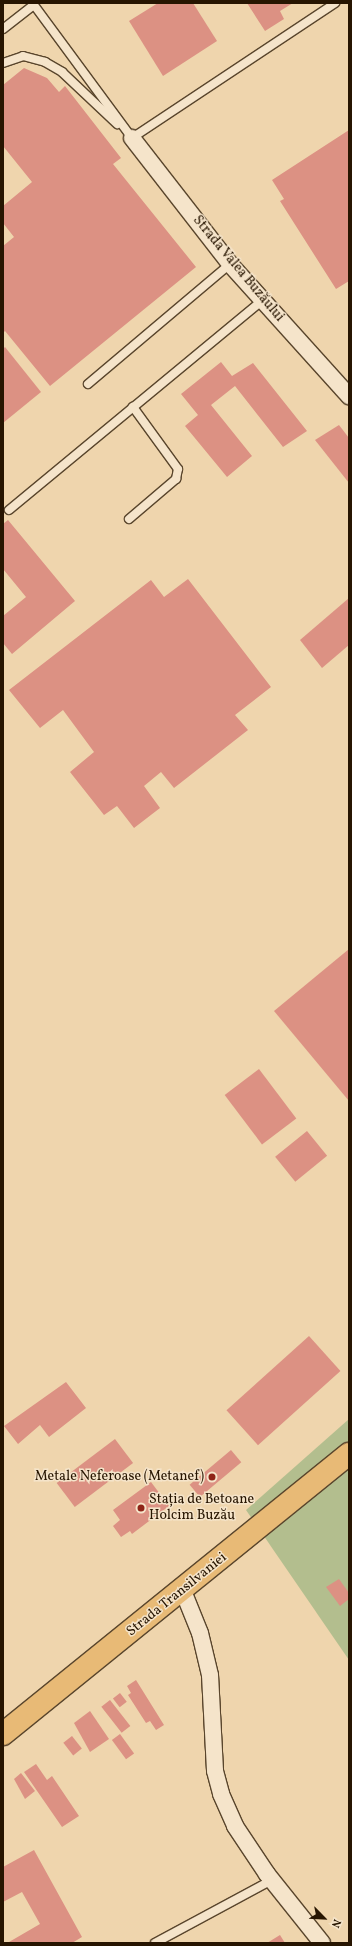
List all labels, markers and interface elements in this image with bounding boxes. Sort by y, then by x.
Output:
street label: Strada Valea Buzăului [189,212,287,326]
place label: Metale Neferoase (Metanef) [35,1469,204,1485]
marker: Metale Neferoase (Metanef) [207,1472,217,1482]
place label: Stația de Betoane Holcim Buzău [149,1492,254,1524]
marker: Stația de Betoane Holcim Buzău [136,1503,146,1513]
street label: Strada Transilvaniei [123,1549,231,1641]
north arrow [304,1898,344,1938]
text: N [327,1916,344,1930]

